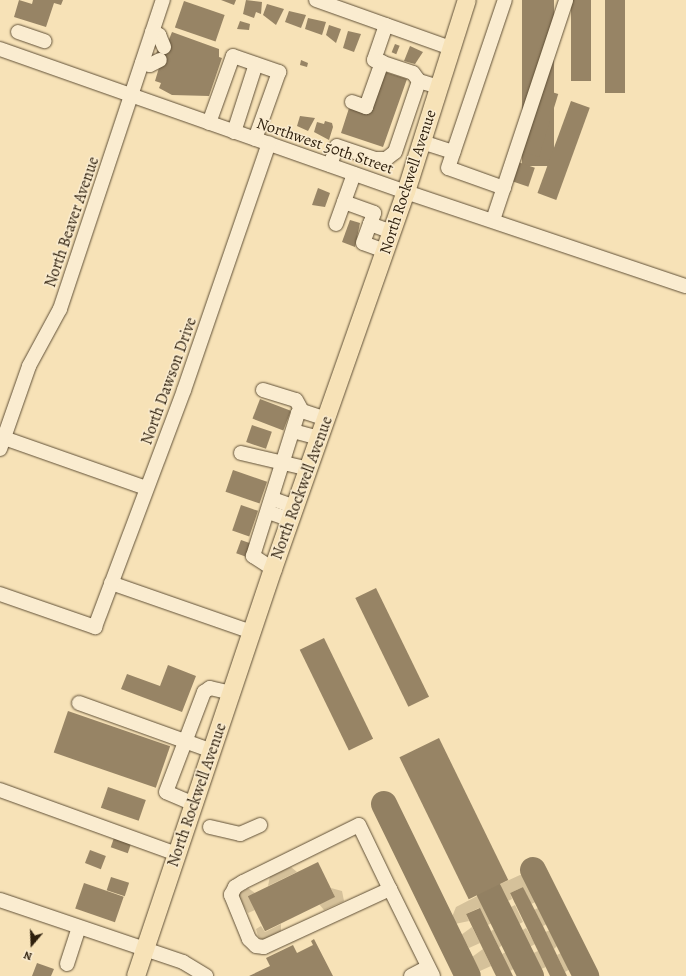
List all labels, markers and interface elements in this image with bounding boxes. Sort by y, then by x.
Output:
street label: North Rockwell Avenue [376,107,440,257]
street label: Northwest 50th Street [254,114,396,178]
street label: North Beaver Avenue [41,154,103,290]
street label: North Dawson Drive [137,315,201,447]
street label: North Rockwell Avenue [267,414,337,562]
street label: North Rockwell Avenue [163,720,231,870]
north arrow [12,924,52,964]
text: N [22,947,34,964]

